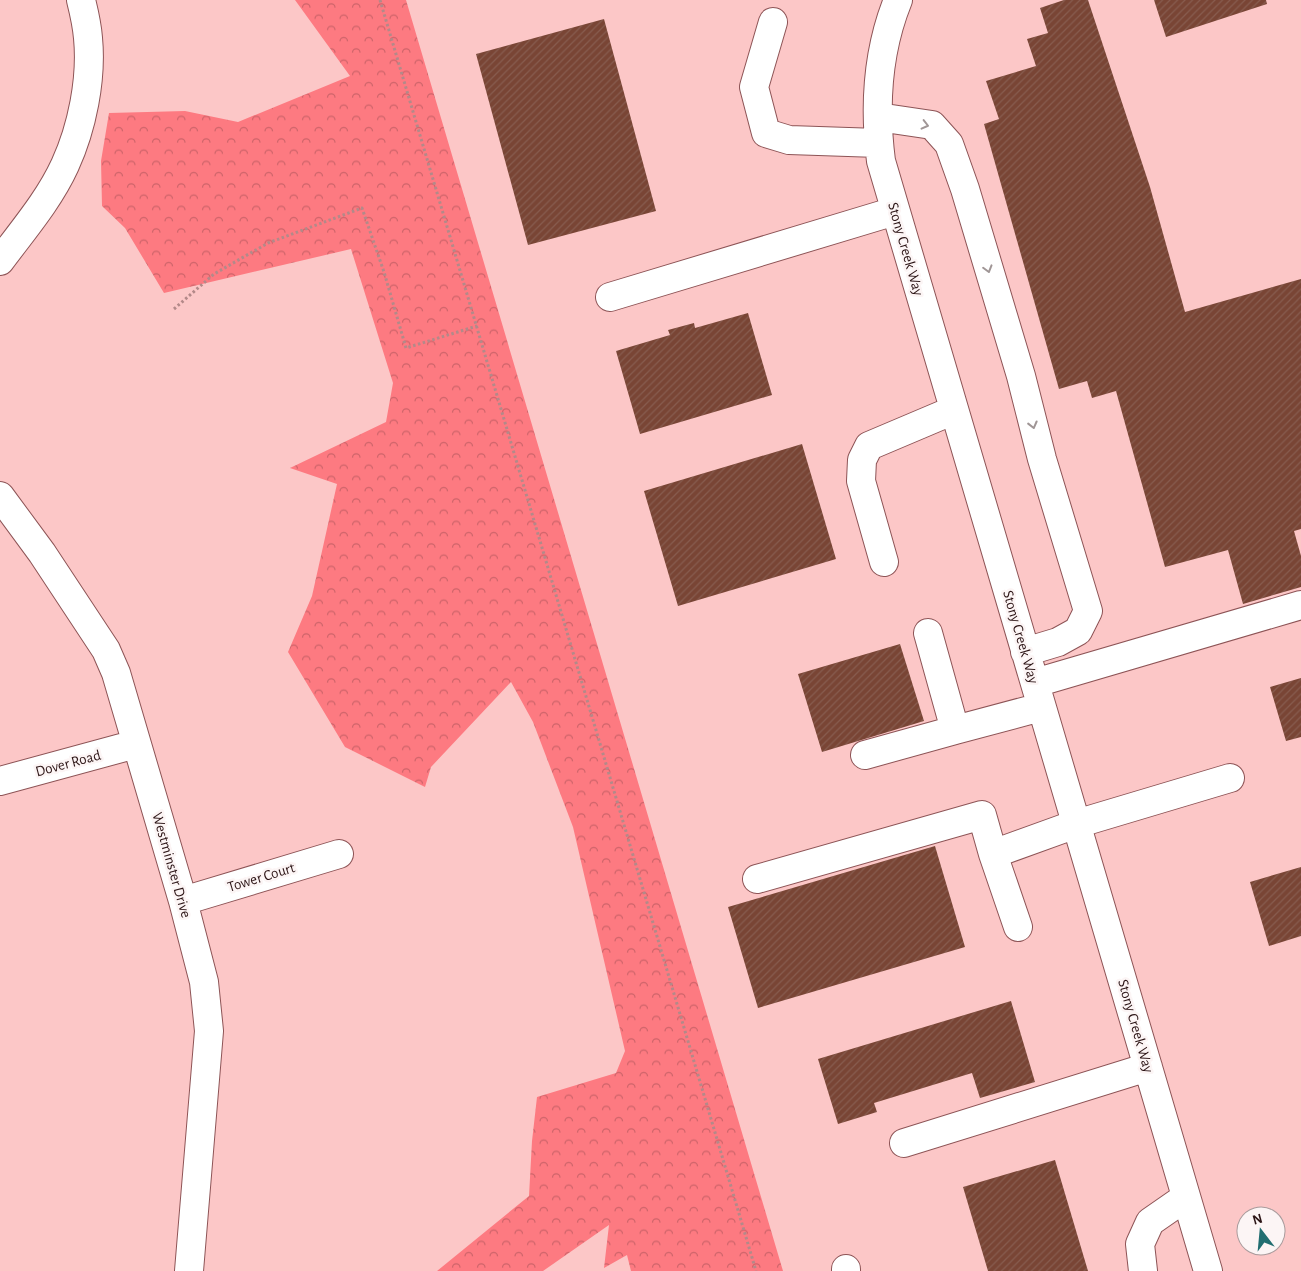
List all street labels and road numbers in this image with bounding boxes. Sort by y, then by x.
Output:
street label: Stony Creek Way [885,201,926,298]
street label: Stony Creek Way [1000,589,1041,686]
street label: Dover Road [34,748,103,779]
street label: Westminster Drive [149,811,194,920]
street label: Tower Court [226,860,297,895]
street label: Stony Creek Way [1115,978,1156,1075]

